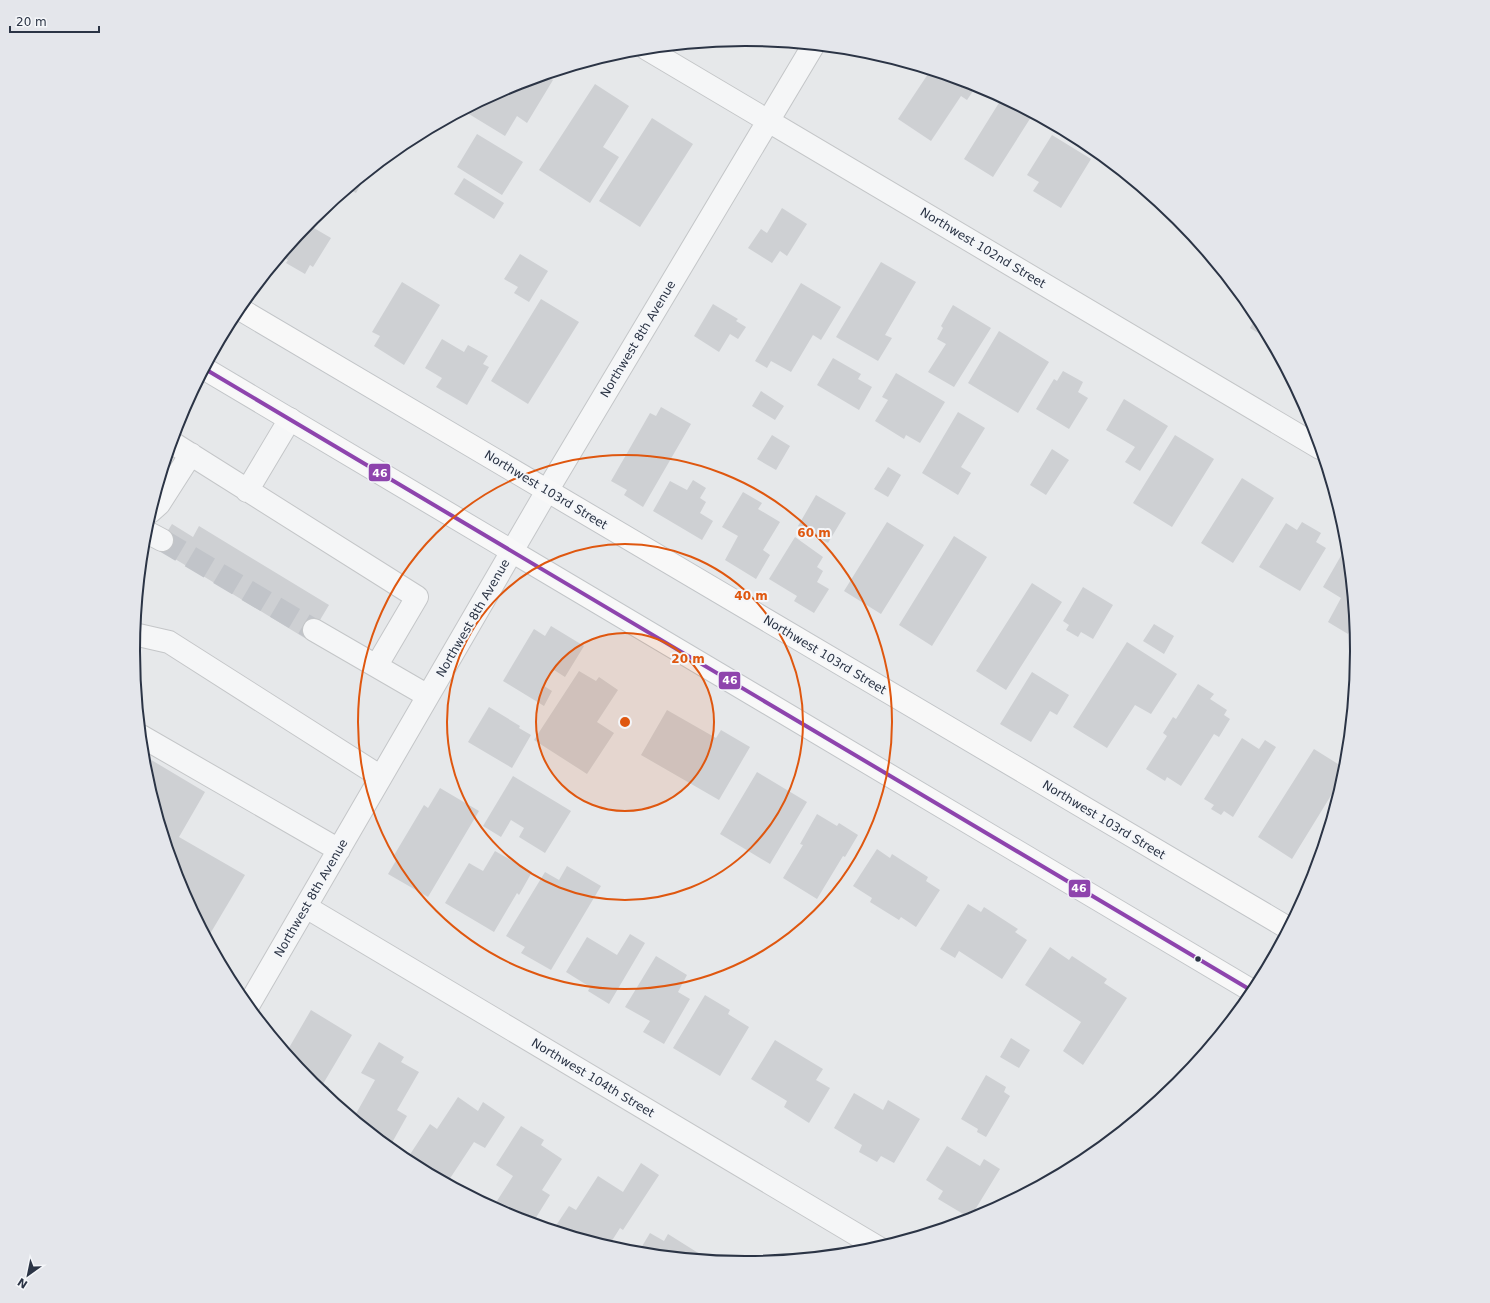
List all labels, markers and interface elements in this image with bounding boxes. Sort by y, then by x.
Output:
scale bar [10,8,99,34]
text: 20 m [16,15,47,29]
street label: Northwest 102nd Street [918,205,1049,291]
street label: Northwest 8th Avenue [598,278,678,400]
street label: Northwest 103rd Street [482,448,610,532]
line badge: 46 [368,463,391,482]
text: 46 [372,467,388,480]
text: 60 m [797,526,831,540]
street label: Northwest 8th Avenue [433,557,513,679]
text: 40 m [734,589,768,603]
street label: Northwest 103rd Street [761,613,889,697]
text: 20 m [671,652,705,666]
line badge: 46 [718,671,741,690]
text: 46 [722,674,738,687]
centre of rings [618,715,632,729]
street label: Northwest 103rd Street [1040,778,1168,862]
street label: Northwest 8th Avenue [271,837,351,959]
line badge: 46 [1068,879,1091,898]
text: 46 [1071,882,1087,895]
unlabelled marker [1193,954,1203,964]
street label: Northwest 104th Street [529,1036,657,1120]
north arrow [8,1255,48,1295]
text: N [15,1275,30,1291]

